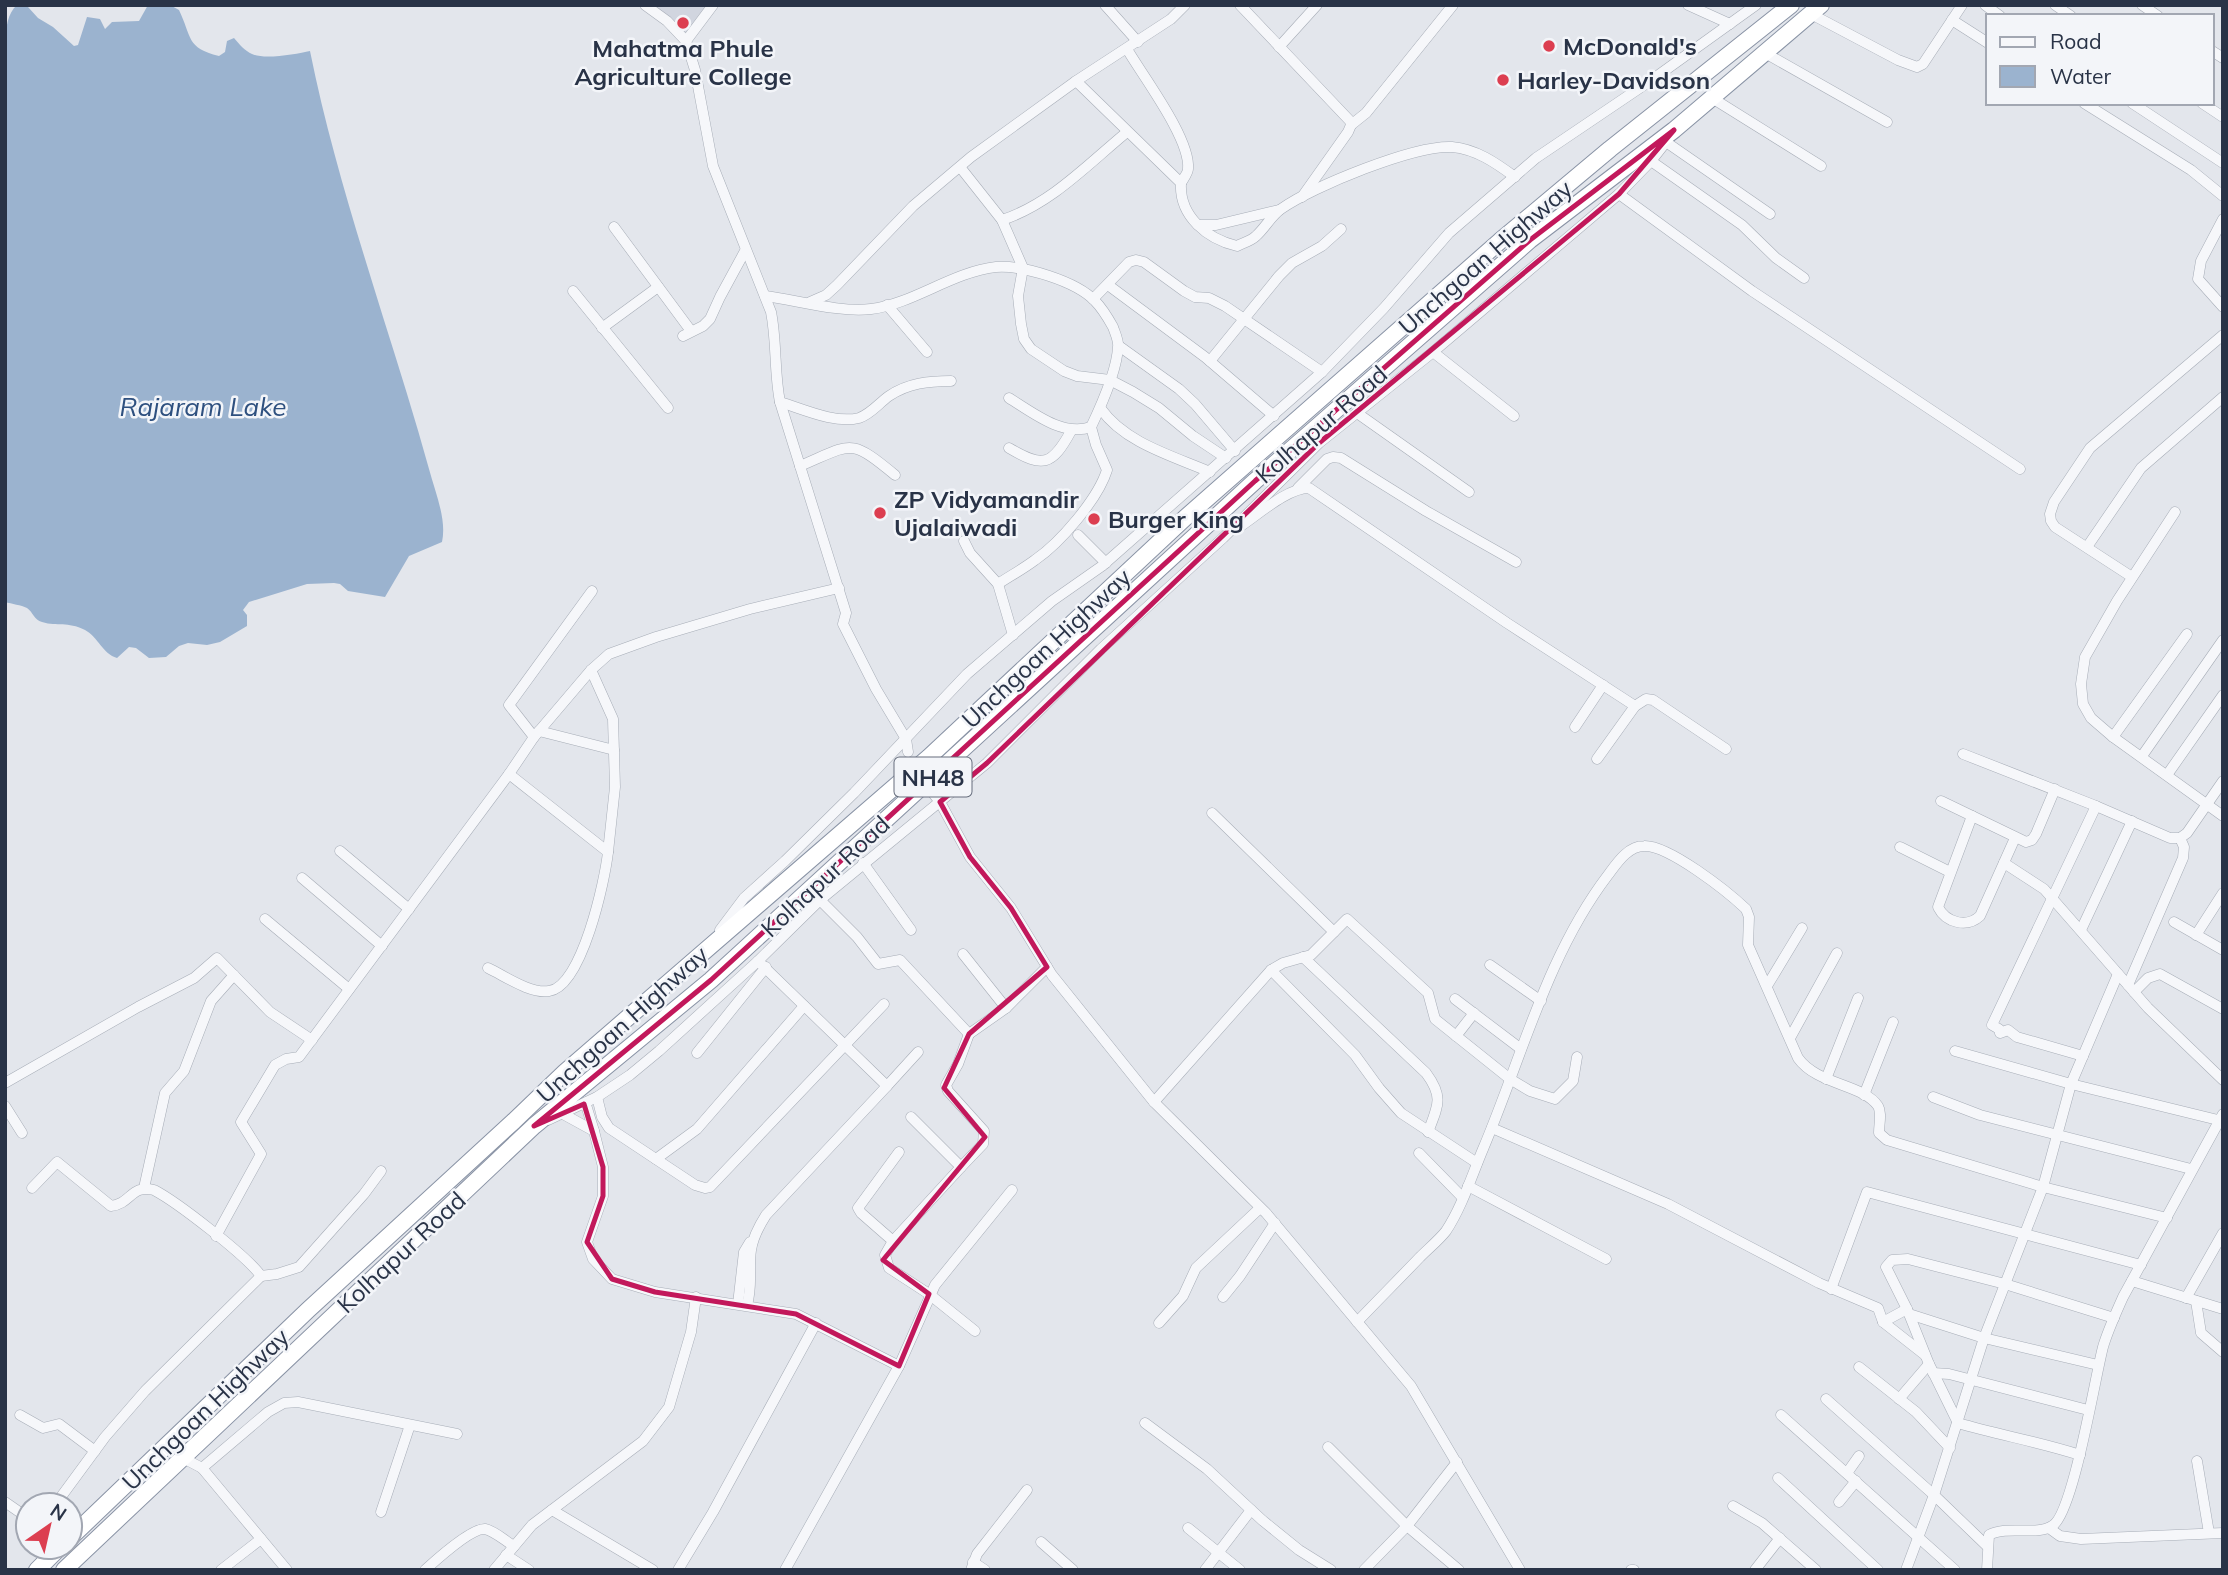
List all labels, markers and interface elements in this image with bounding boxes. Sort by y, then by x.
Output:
legend [1986,14,2214,105]
marker: Mahatma Phule Agriculture College [675,15,691,31]
text: Road [2050,28,2101,54]
place label: McDonald's [1563,31,1697,61]
place label: Mahatma Phule Agriculture College [574,33,792,91]
marker: McDonald's [1541,38,1557,54]
text: Water [2050,63,2111,89]
place label: Harley-Davidson [1517,65,1710,95]
marker: Harley-Davidson [1495,72,1511,88]
street label: Unchgoan Highway [1392,173,1578,341]
street label: Kolhapur Road [1249,359,1393,489]
water label: Rajaram Lake [120,390,286,423]
place label: ZP Vidyamandir Ujalaiwadi [894,484,1079,542]
place label: Burger King [1108,504,1244,534]
marker: ZP Vidyamandir Ujalaiwadi [872,505,888,521]
marker: Burger King [1086,511,1102,527]
street label: Unchgoan Highway [955,562,1137,734]
road number: NH48 [894,758,972,796]
street label: Kolhapur Road [754,809,896,943]
street label: Unchgoan Highway [530,939,714,1109]
street label: Kolhapur Road [330,1185,472,1319]
street label: Unchgoan Highway [115,1321,295,1496]
north arrow [14,1491,84,1561]
text: N [46,1498,71,1526]

